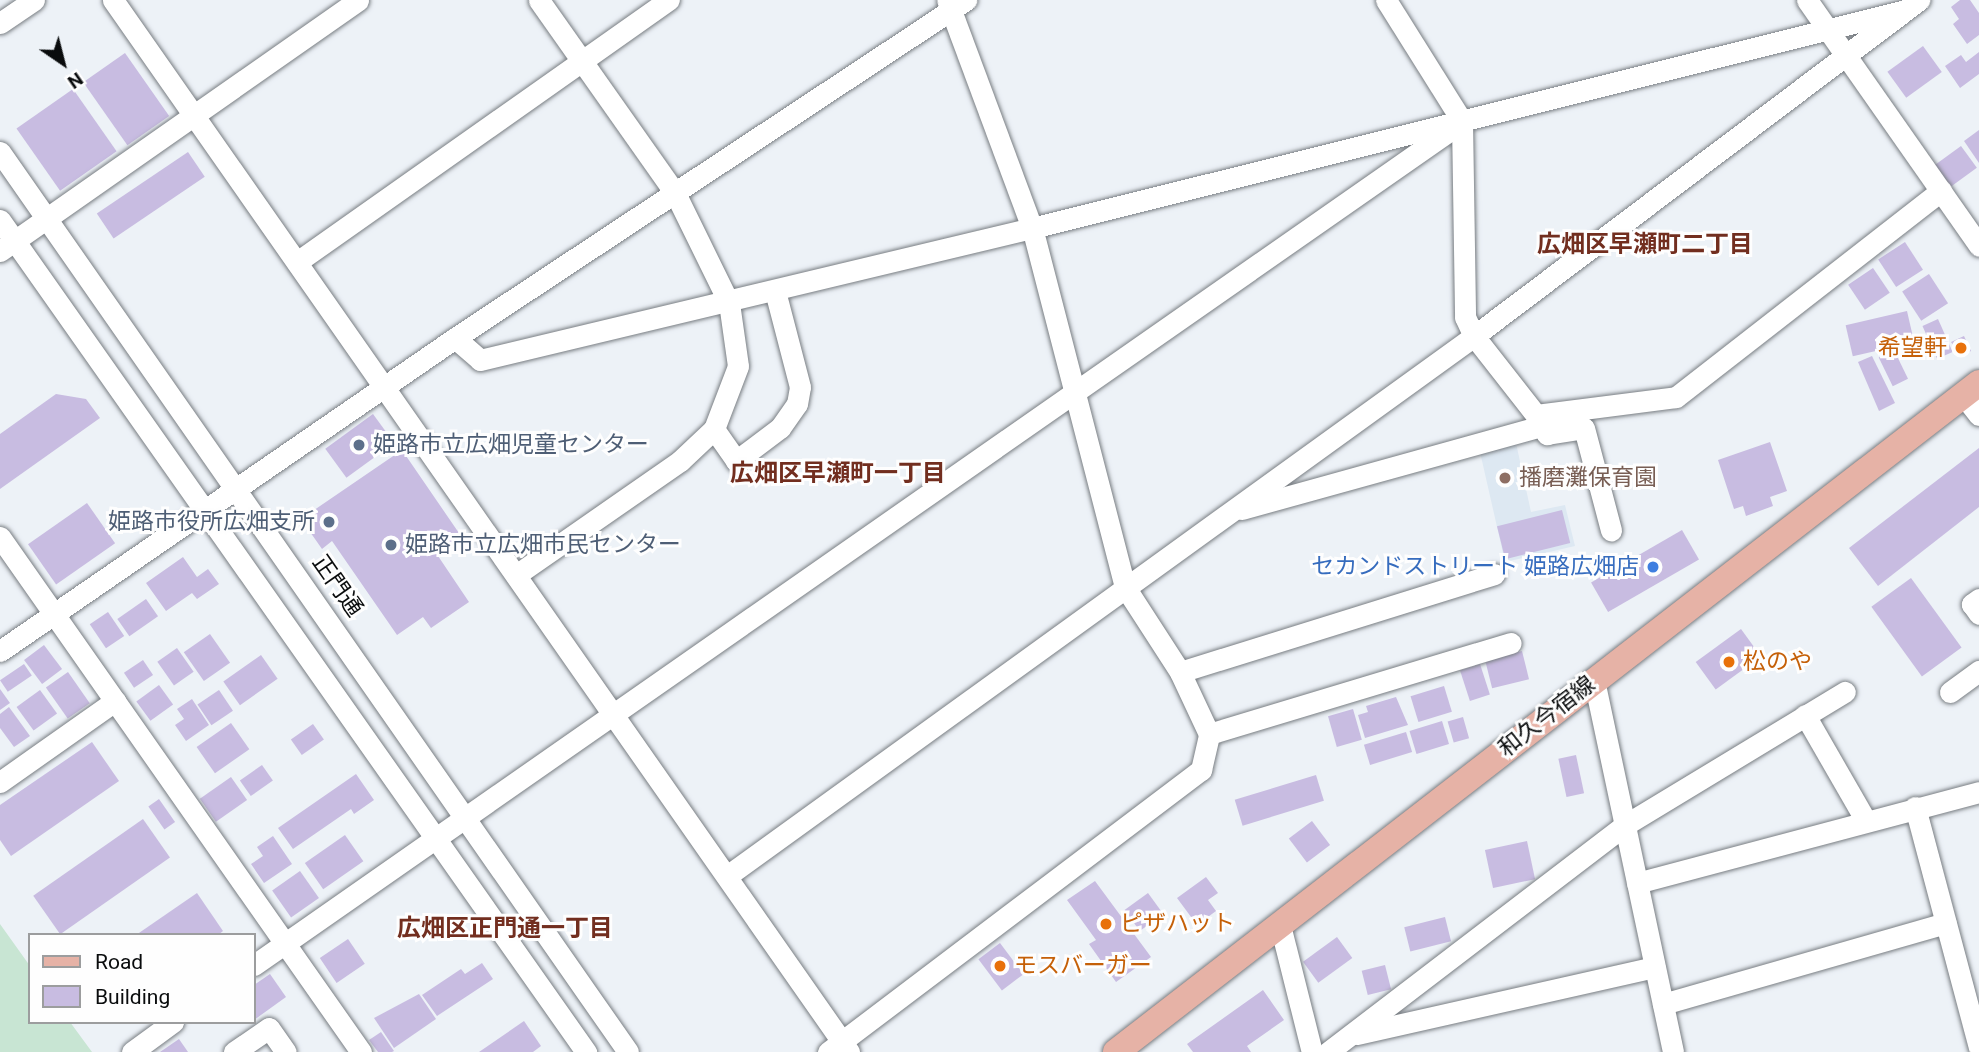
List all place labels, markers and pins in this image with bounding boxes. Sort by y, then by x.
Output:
place label: 希望軒 [1878,334,1947,362]
marker: 希望軒 [1953,340,1969,356]
place label: 姫路市立広畑児童センター [373,431,649,459]
marker: 姫路市立広畑児童センター [351,437,367,453]
place label: 播磨灘保育園 [1519,464,1657,492]
marker: 播磨灘保育園 [1497,470,1513,486]
place label: 姫路市役所広畑支所 [108,508,315,536]
marker: 姫路市役所広畑支所 [321,514,337,530]
place label: 姫路市立広畑市民センター [405,531,681,559]
marker: 姫路市立広畑市民センター [383,537,399,553]
place label: セカンドストリート 姫路広畑店 [1311,553,1639,581]
marker: セカンドストリート 姫路広畑店 [1645,559,1661,575]
place label: 松のや [1743,648,1812,676]
marker: 松のや [1721,654,1737,670]
place label: ピザハット [1120,910,1235,938]
marker: ピザハット [1098,916,1114,932]
place label: モスバーガー [1014,952,1152,980]
marker: モスバーガー [992,958,1008,974]

